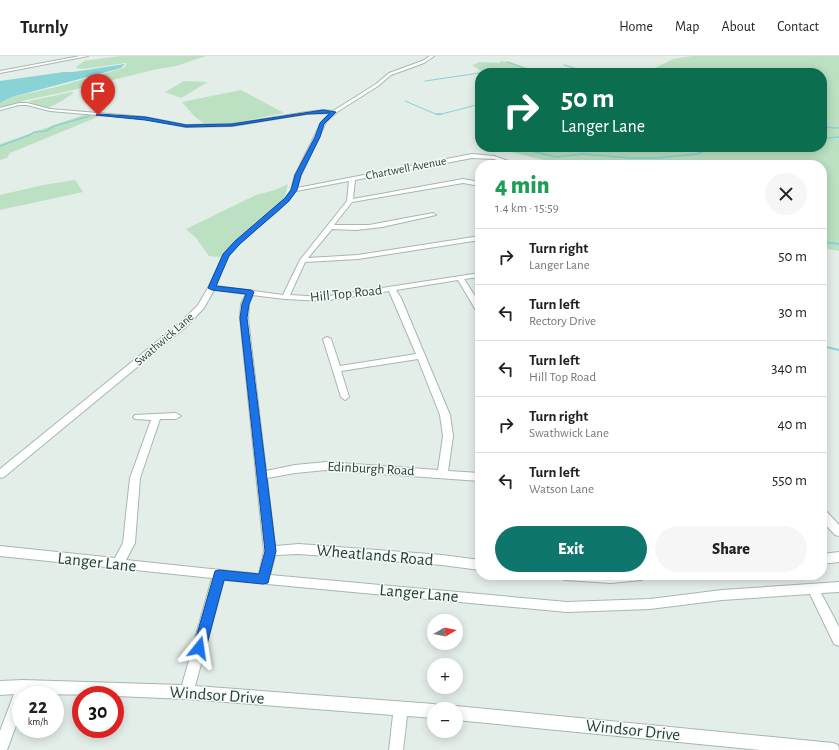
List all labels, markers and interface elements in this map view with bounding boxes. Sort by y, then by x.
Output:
text: Turnly [20,18,68,37]
text: Home [619,20,653,34]
text: Map [675,20,699,34]
text: About [721,20,755,34]
text: Contact [777,20,819,34]
pin [81,74,115,115]
icon: arrive [87,80,109,102]
icon: right [495,84,547,136]
text: 50 m [561,85,615,113]
text: Langer Lane [561,118,645,136]
street label: Chartwell Avenue [365,154,447,182]
button: close [765,173,807,215]
text: 4 min [495,174,550,198]
text: 1.4 km · 15:59 [495,202,559,215]
text: Turn right [529,241,588,256]
icon: right [495,246,517,268]
text: 50 m [778,249,807,264]
text: Langer Lane [529,259,590,272]
street label: Hill Top Road [309,283,383,305]
text: Turn left [529,297,580,312]
icon: left [495,302,517,324]
text: 30 m [778,305,807,320]
street label: Swathwick Lane [132,310,196,368]
text: Rectory Drive [529,315,596,328]
text: Turn left [529,353,580,368]
icon: left [495,358,517,380]
text: 340 m [771,361,807,376]
text: Hill Top Road [529,371,596,384]
text: Turn right [529,409,588,424]
icon: right [495,414,517,436]
text: 40 m [777,417,807,432]
text: Swathwick Lane [529,427,609,440]
street label: Edinburgh Road [327,460,415,478]
text: Turn left [529,465,580,480]
icon: left [495,470,517,492]
text: 550 m [772,473,807,488]
text: Watson Lane [529,483,594,496]
button: Exit [495,526,647,572]
button: Share [655,526,807,572]
street label: Wheatlands Road [316,541,434,569]
street label: Langer Lane [57,549,137,575]
street label: Langer Lane [379,581,459,605]
north arrow [427,614,463,650]
map controls [427,614,463,738]
position arrow [178,627,220,669]
button: + [427,658,463,694]
street label: Windsor Drive [169,683,265,707]
speed limit sign: 30 [72,686,124,738]
text: 22 [29,697,47,717]
button: − [427,702,463,738]
text: km/h [28,717,48,727]
street label: Windsor Drive [585,717,681,743]

